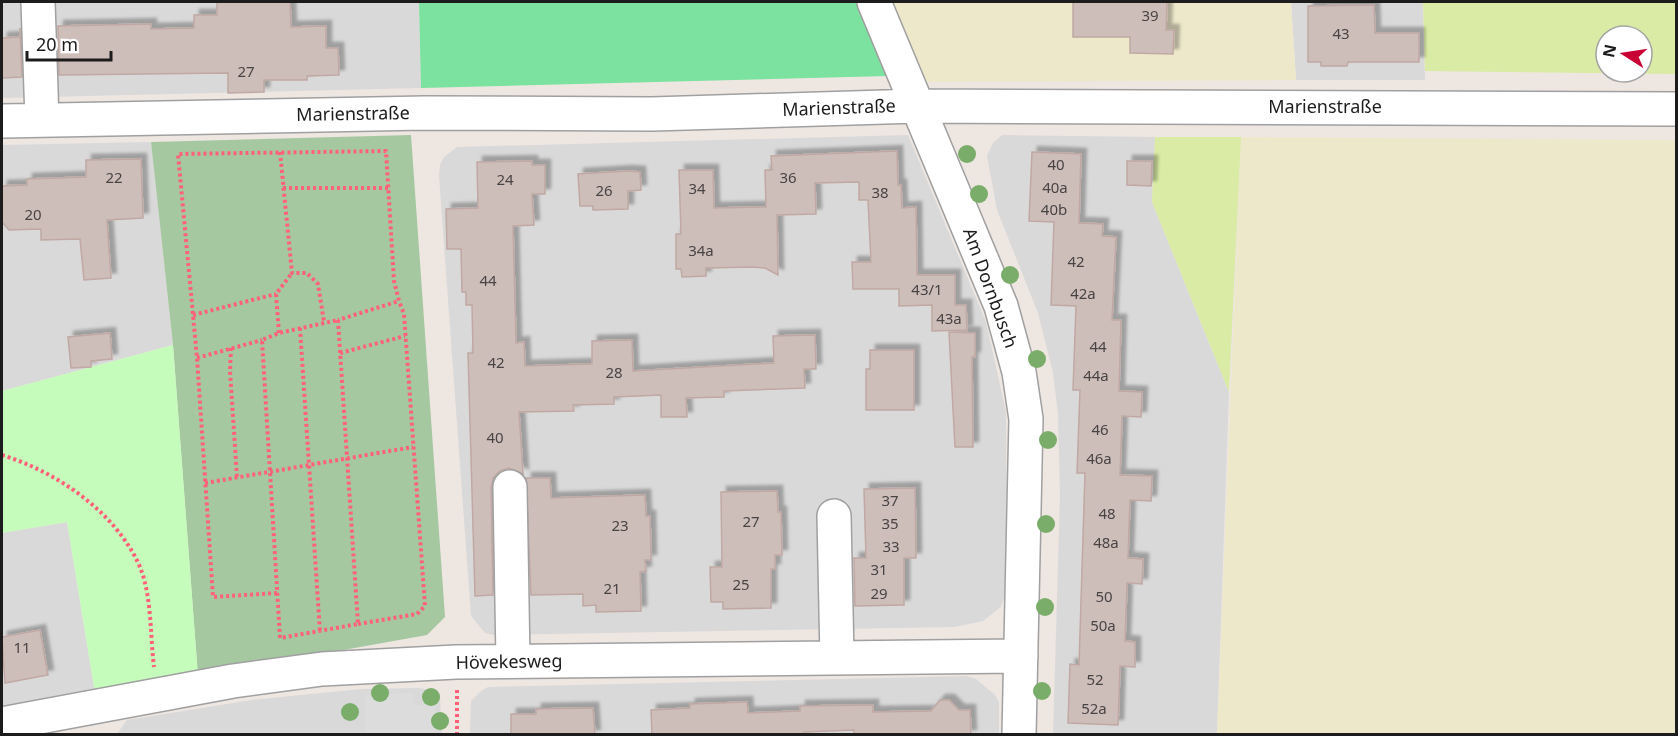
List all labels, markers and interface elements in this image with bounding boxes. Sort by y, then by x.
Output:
house number: 39 [1141,5,1159,25]
house number: 43 [1332,23,1350,43]
scale bar [27,24,111,62]
north arrow [1594,24,1654,84]
text: 20 m [36,32,78,56]
text: N [1597,42,1621,60]
house number: 27 [237,61,255,81]
street label: Marienstraße [782,93,896,121]
street label: Marienstraße [1268,94,1382,118]
street label: Marienstraße [296,100,410,126]
house number: 40 [1047,154,1065,174]
house number: 22 [105,167,123,187]
house number: 36 [779,167,797,187]
house number: 24 [496,169,514,189]
house number: 40a [1042,177,1068,197]
house number: 34 [688,178,706,198]
house number: 26 [595,180,613,200]
house number: 38 [871,182,889,202]
house number: 40b [1041,199,1067,219]
house number: 20 [24,204,42,224]
street label: Am Dornbusch [958,224,1024,351]
house number: 34a [688,240,714,260]
house number: 42 [1067,251,1085,271]
house number: 44 [479,270,497,290]
house number: 43/1 [911,279,943,299]
house number: 42a [1070,283,1096,303]
house number: 43a [936,308,962,328]
house number: 44 [1089,336,1107,356]
house number: 42 [487,352,505,372]
house number: 28 [605,362,623,382]
house number: 44a [1083,365,1109,385]
house number: 46 [1091,419,1109,439]
house number: 40 [486,427,504,447]
house number: 46a [1086,448,1112,468]
house number: 37 [881,490,899,510]
house number: 48 [1098,503,1116,523]
house number: 27 [742,511,760,531]
house number: 35 [881,513,899,533]
house number: 23 [611,515,629,535]
house number: 48a [1093,532,1119,552]
house number: 33 [882,536,900,556]
house number: 31 [870,559,888,579]
house number: 25 [732,574,750,594]
house number: 21 [603,578,621,598]
house number: 29 [870,583,888,603]
house number: 50 [1095,586,1113,606]
house number: 50a [1090,615,1116,635]
house number: 11 [13,637,31,657]
street label: Hövekesweg [455,648,563,674]
house number: 52 [1086,669,1104,689]
house number: 52a [1081,698,1107,718]

